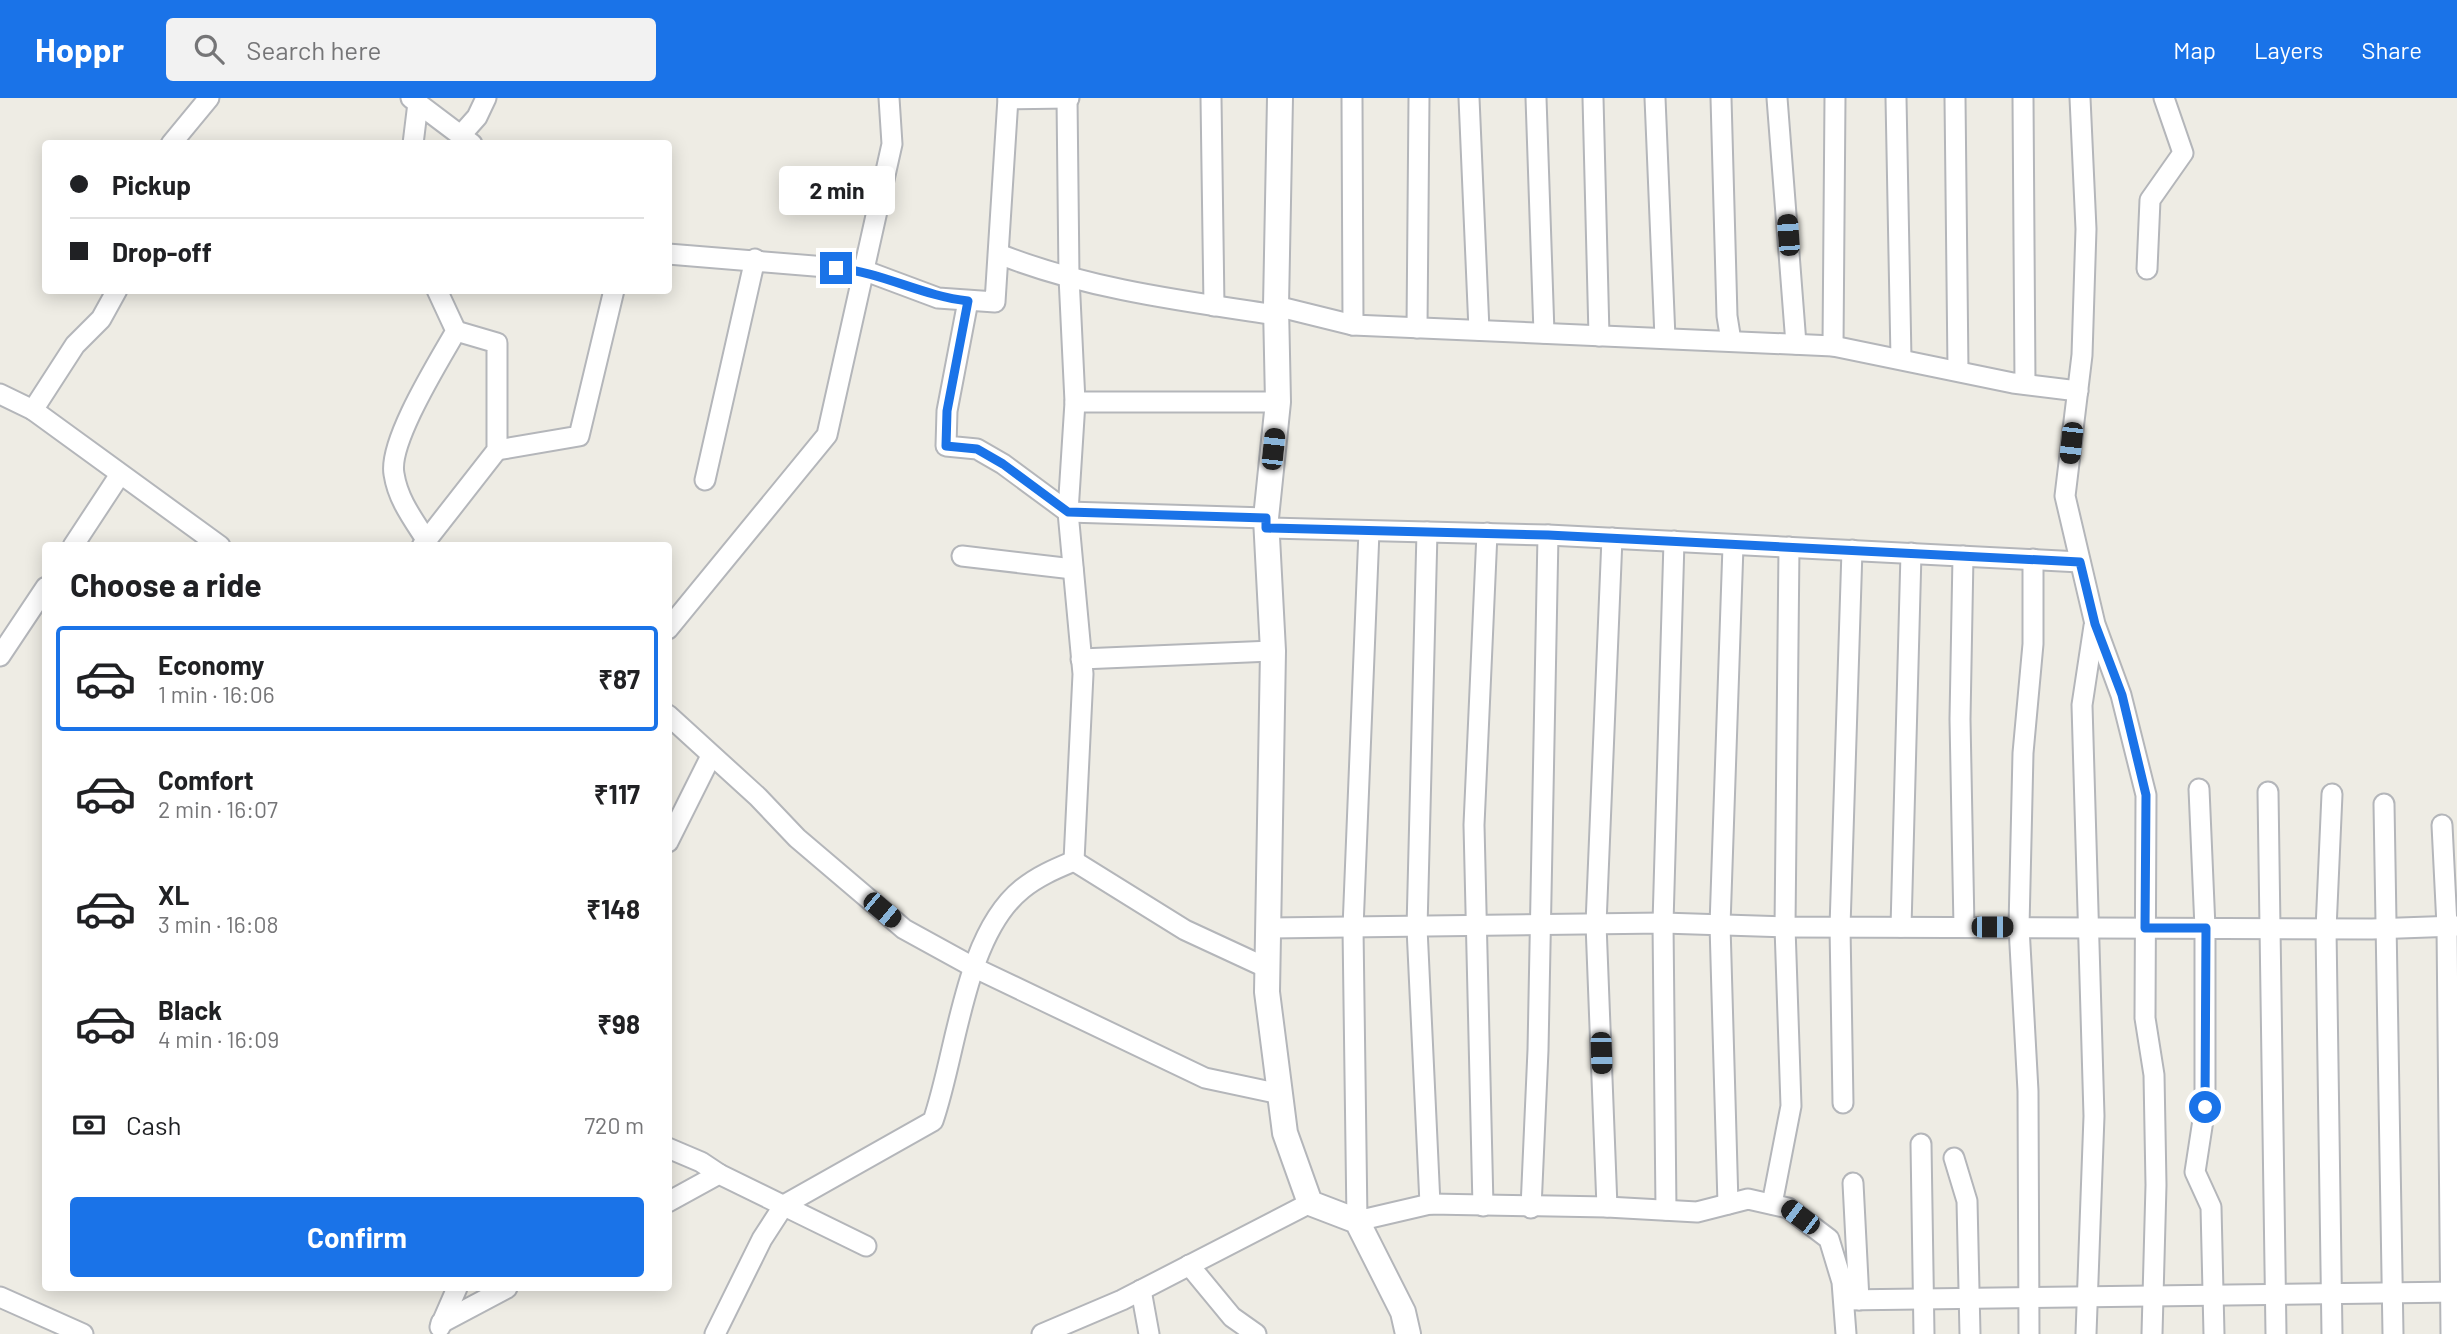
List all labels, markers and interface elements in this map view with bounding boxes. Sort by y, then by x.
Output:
search box [166,18,656,81]
text: Hoppr [35,29,124,69]
icon: search [190,30,228,68]
text: Search here [246,34,381,65]
text: Map [2173,35,2216,64]
text: Layers [2254,35,2323,64]
text: Share [2361,35,2422,64]
callout: 2 min [778,166,894,216]
text: Pickup [112,169,191,200]
text: 2 min [809,176,865,204]
car [1777,213,1800,257]
text: Drop-off [112,236,212,267]
route end [820,252,852,284]
car [2059,421,2084,465]
car [1261,427,1286,471]
text: Choose a ride [70,565,262,603]
icon: car [74,647,137,710]
text: Economy [158,649,264,680]
text: ₹87 [598,663,640,694]
text: 1 min · 16:06 [158,680,275,708]
icon: car [74,762,137,825]
text: Comfort [158,764,254,795]
text: ₹117 [594,778,640,809]
text: 2 min · 16:07 [158,795,278,823]
icon: car [74,877,137,940]
text: XL [158,879,189,910]
car [860,888,905,932]
text: ₹148 [586,893,640,924]
text: 3 min · 16:08 [158,910,278,938]
car [1972,917,2014,938]
icon: car [74,992,137,1055]
text: Black [158,994,222,1025]
text: ₹98 [597,1008,640,1039]
text: 4 min · 16:09 [158,1025,279,1053]
car [1590,1032,1613,1074]
route start [2189,1091,2221,1123]
icon: cash [70,1106,108,1144]
text: Cash [126,1109,181,1140]
text: 720 m [584,1111,644,1139]
car [1777,1196,1824,1238]
button: Confirm [70,1197,644,1277]

